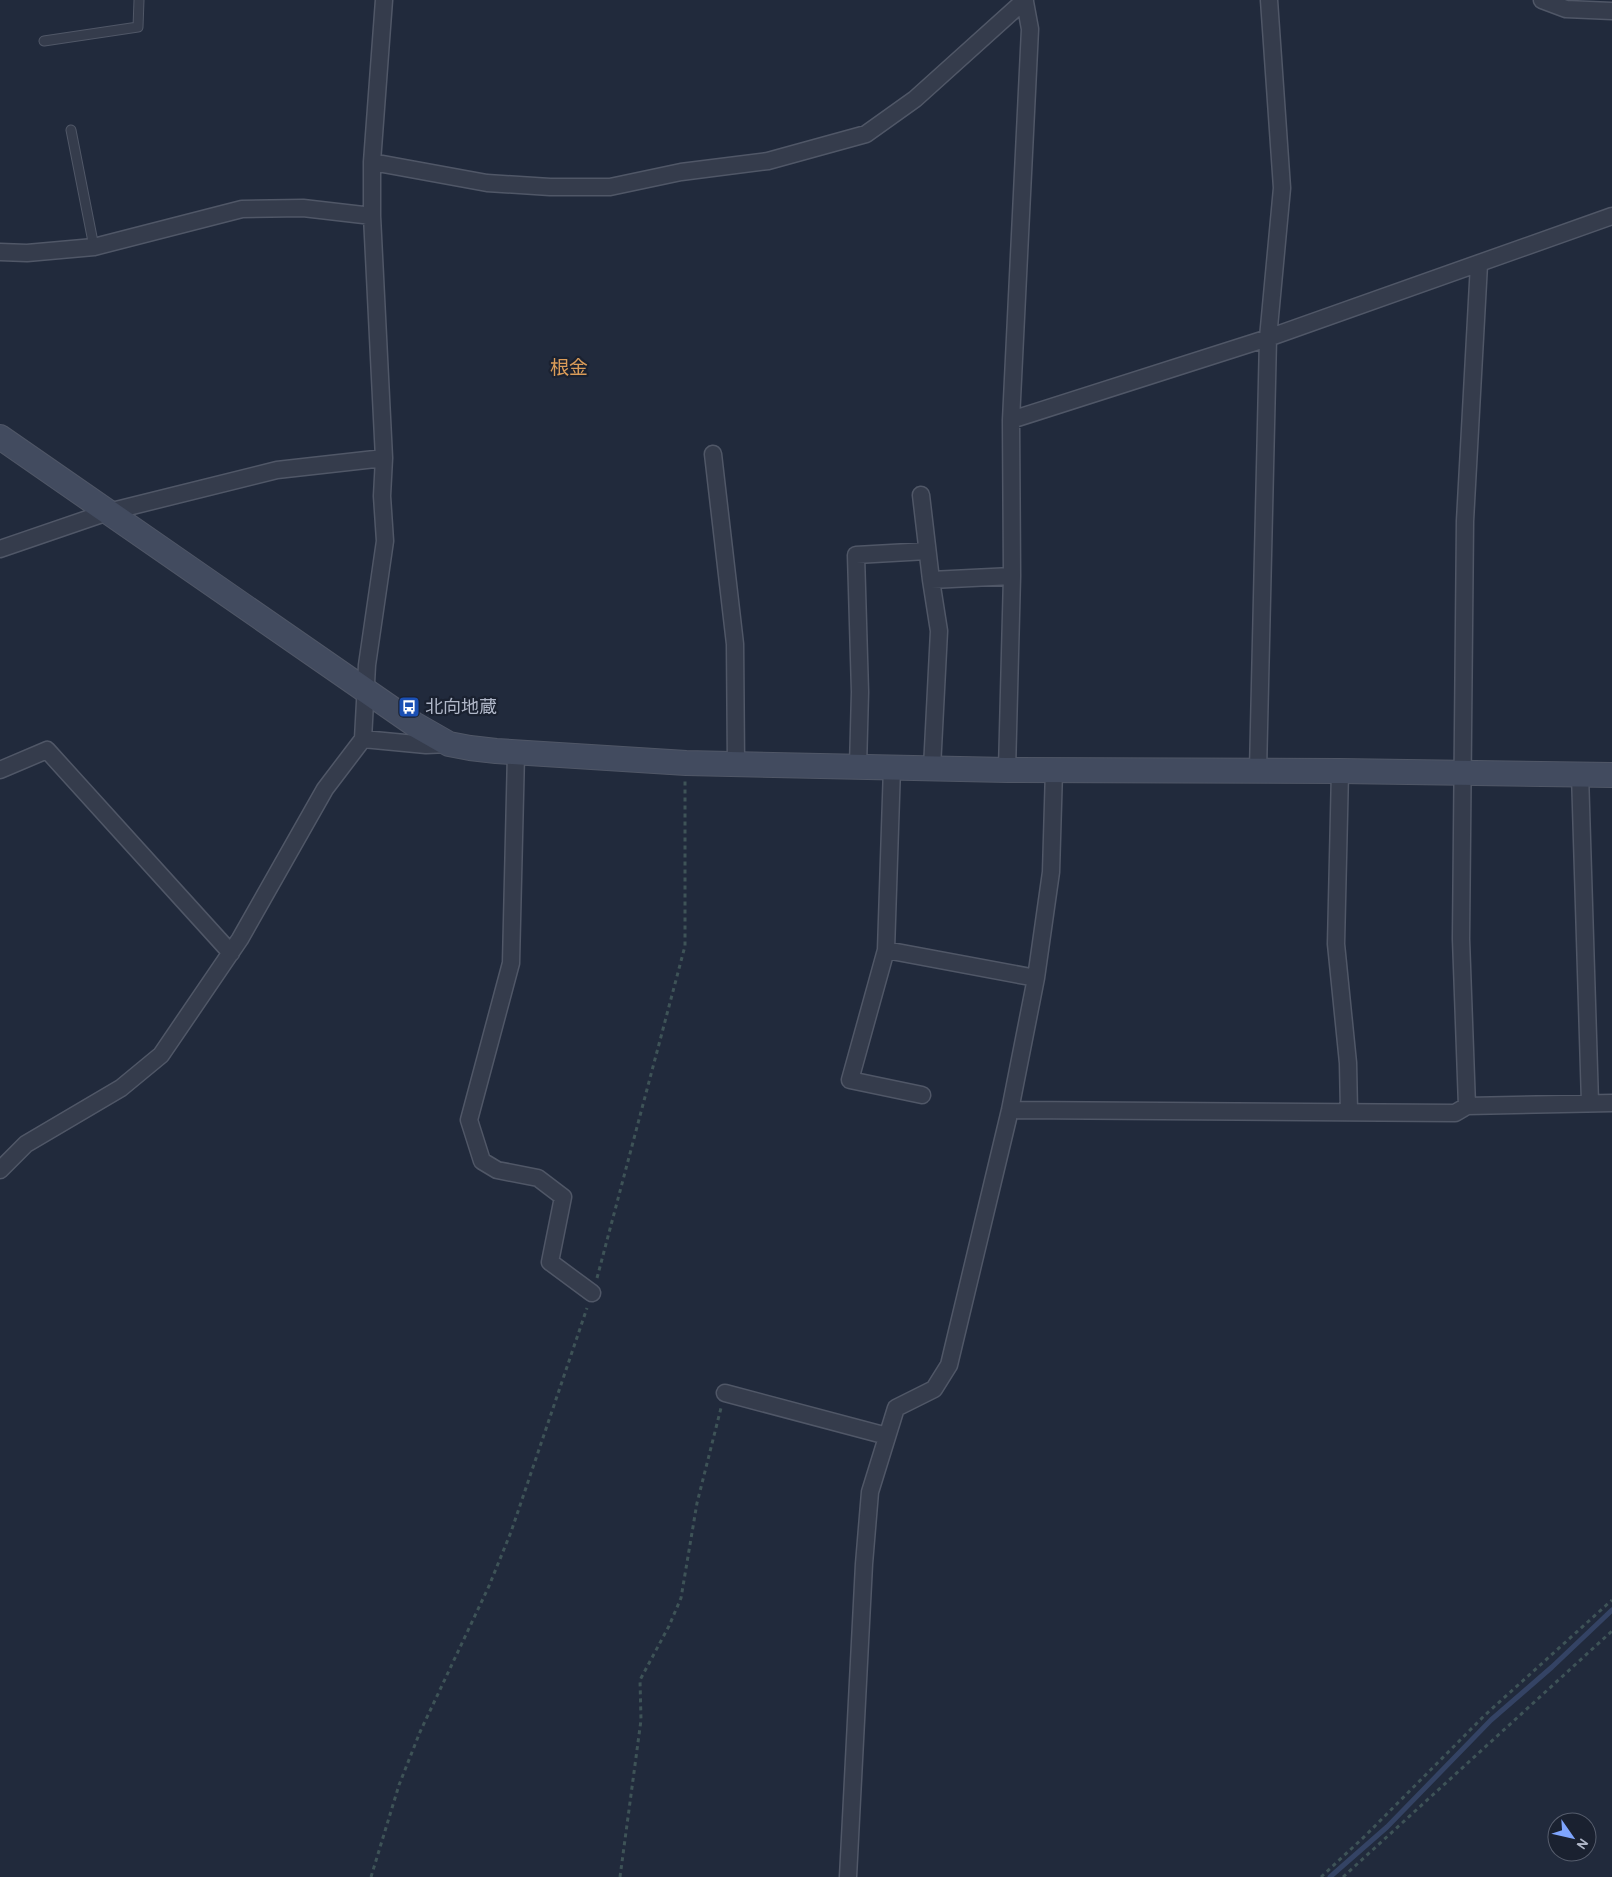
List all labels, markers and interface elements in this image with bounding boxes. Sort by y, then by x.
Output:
district label: 根金 [550,357,588,379]
bus stop icon: 北向地蔵 [397,695,421,719]
place label: 北向地蔵 [425,696,497,718]
north arrow [1547,1812,1597,1862]
text: N [1573,1835,1592,1853]

